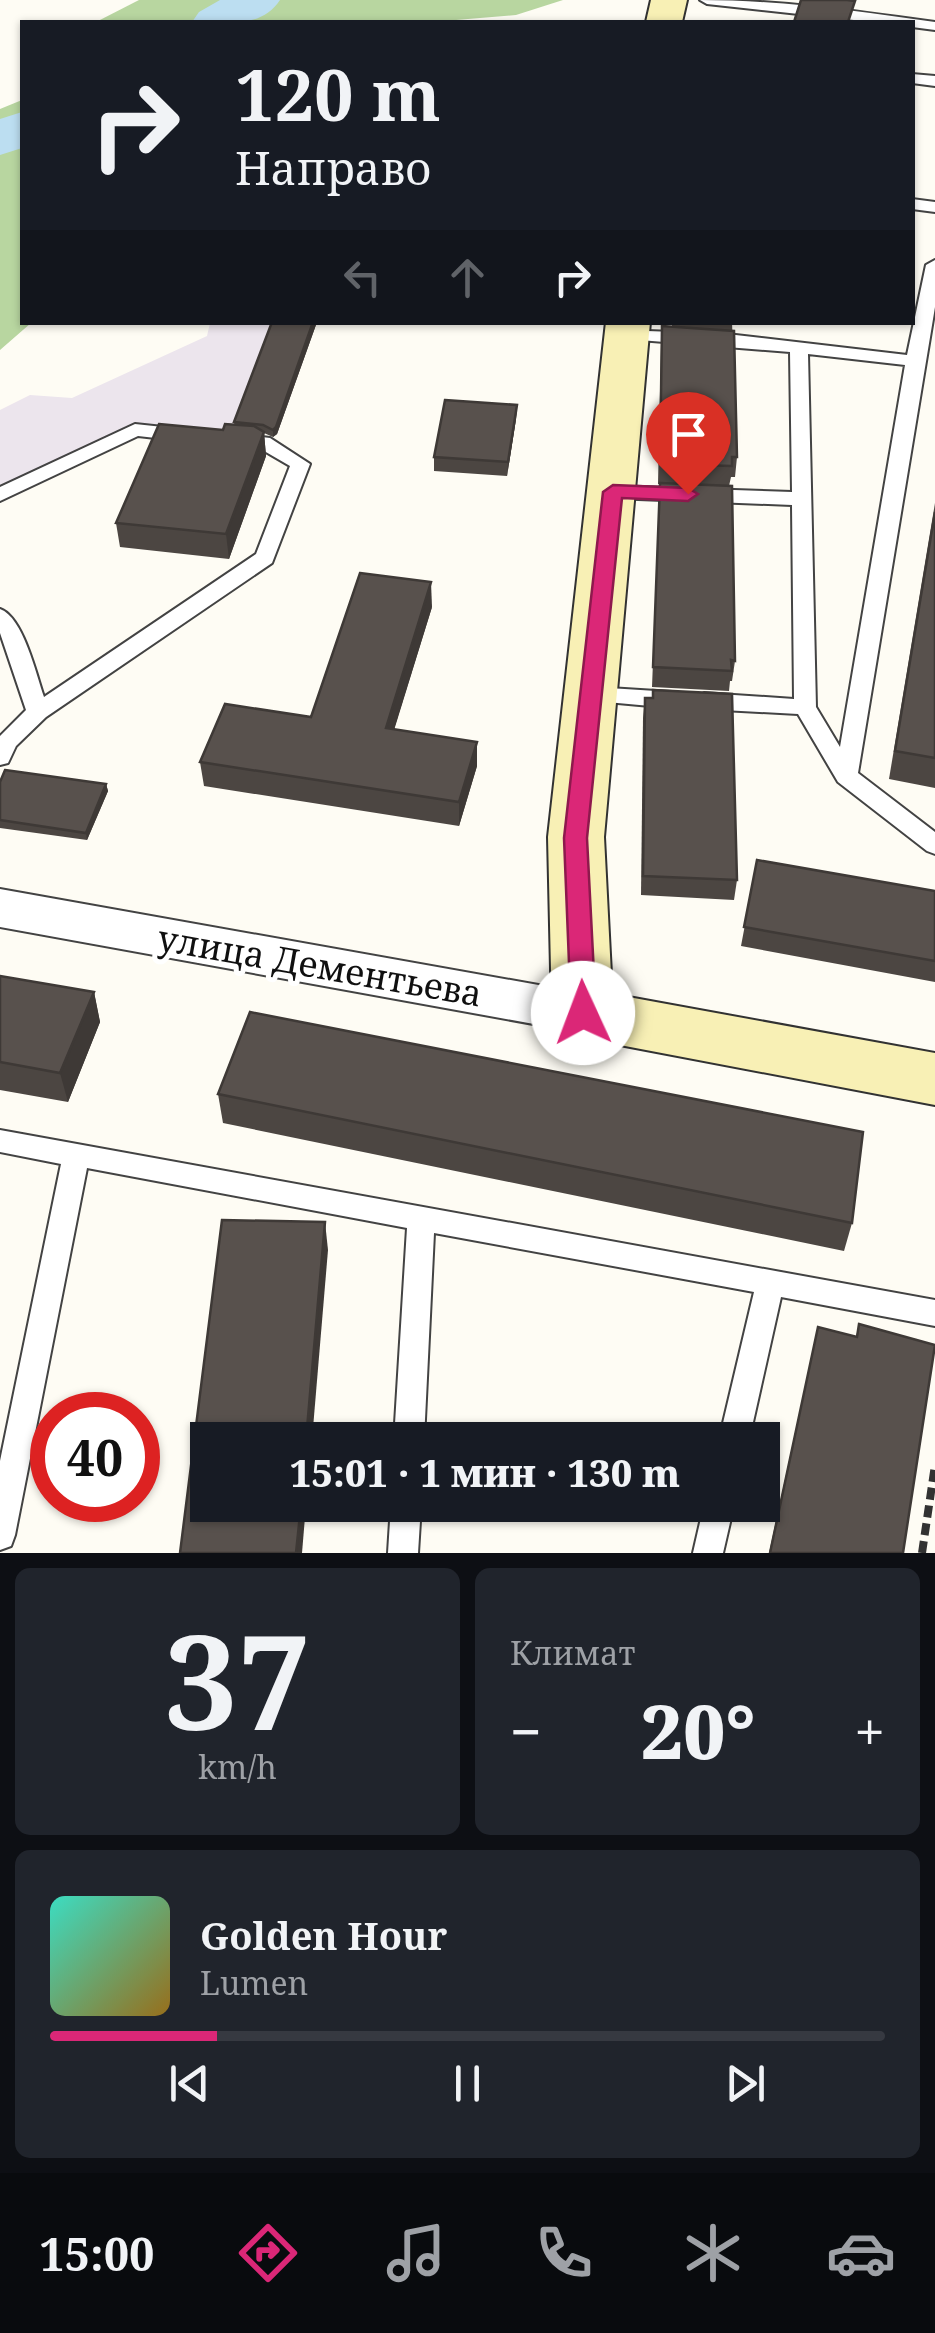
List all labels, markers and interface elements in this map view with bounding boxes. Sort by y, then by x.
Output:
text: 120 m [235,46,441,142]
icon: right [70,60,200,190]
text: Направо [235,137,431,198]
icon: left [335,250,390,305]
icon: ahead [440,250,495,305]
icon: right [545,250,600,305]
pin [646,392,731,495]
icon: arrive [661,407,716,462]
street label: улица Дементьева [154,913,486,1017]
position arrow [531,961,635,1065]
speed limit sign: 40 [30,1392,160,1522]
text: 15:01 · 1 мин · 130 m [290,1446,680,1498]
text: 37 [164,1591,311,1768]
text: Климат [510,1631,635,1674]
text: 20° [641,1679,756,1781]
text: − [510,1693,542,1768]
text: + [854,1693,885,1768]
text: km/h [198,1745,277,1788]
text: Golden Hour [200,1909,447,1961]
text: Lumen [200,1961,308,2004]
icon: previous [162,2056,217,2111]
icon: pause [440,2056,495,2111]
icon: next [718,2056,773,2111]
icon: directions [233,2218,303,2288]
icon: music [381,2218,451,2288]
icon: phone [529,2218,599,2288]
icon: climate [678,2218,748,2288]
icon: car [826,2218,896,2288]
text: 15:00 [39,2223,155,2284]

